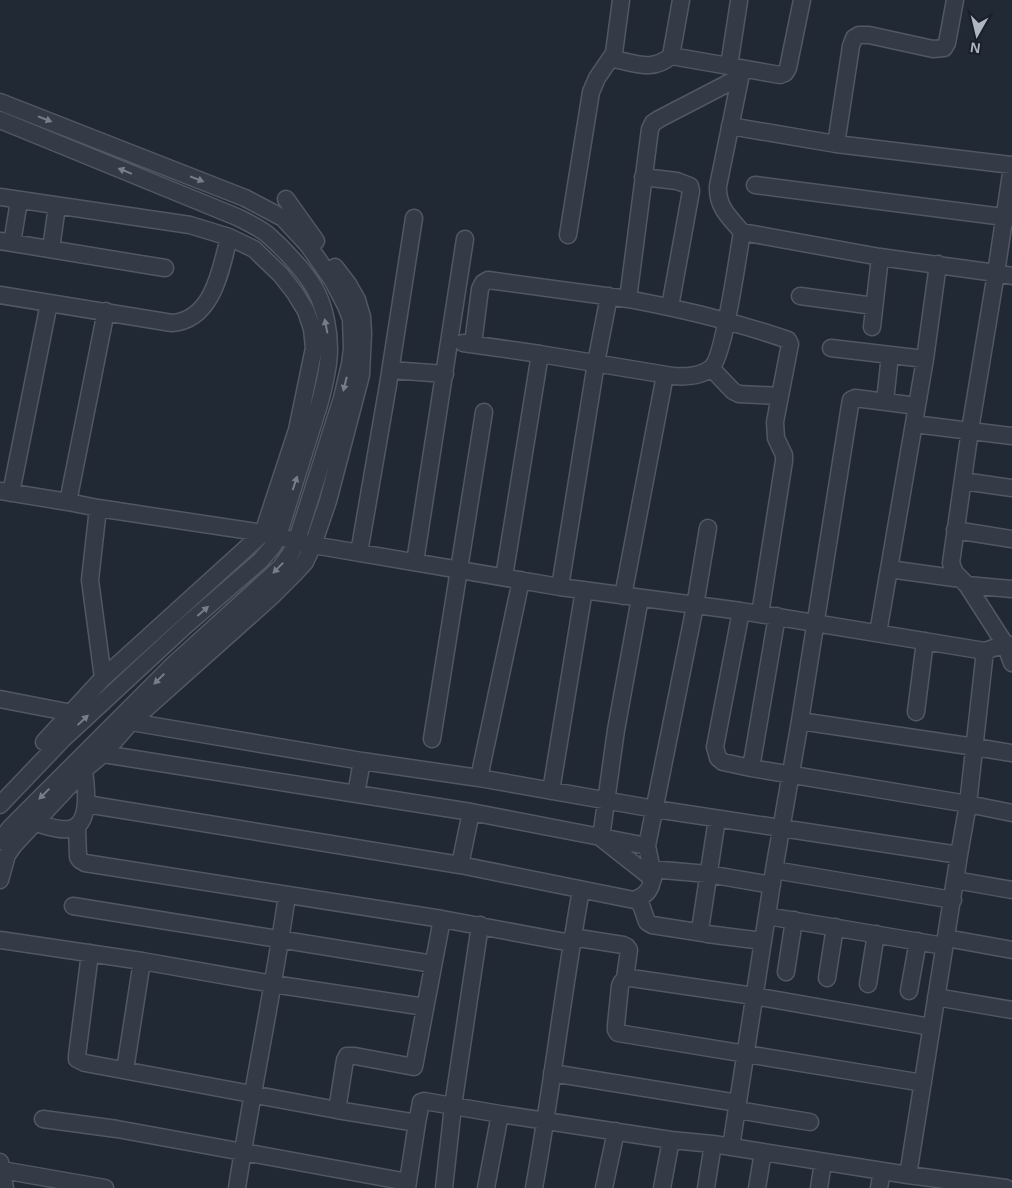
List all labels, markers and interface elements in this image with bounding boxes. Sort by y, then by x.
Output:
north arrow [952,10,1002,60]
text: N [969,39,981,57]
one-way arrow [38,116,53,124]
one-way arrow [117,167,132,175]
one-way arrow [189,176,204,183]
one-way arrow [322,317,330,333]
one-way arrow [341,377,349,392]
one-way arrow [291,475,299,490]
one-way arrow [272,562,284,574]
one-way arrow [196,605,208,617]
one-way arrow [154,673,166,685]
one-way arrow [76,714,88,726]
one-way arrow [38,787,50,799]

